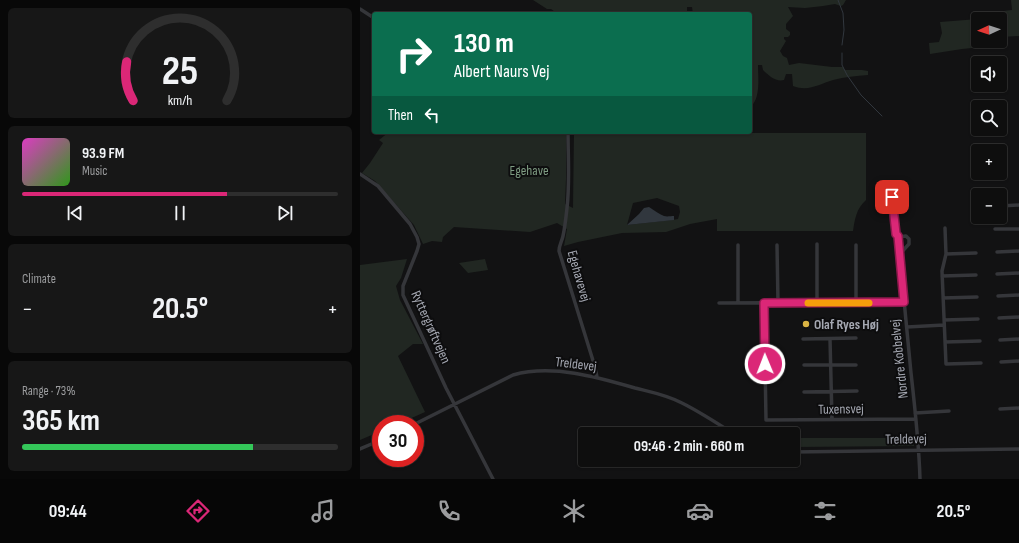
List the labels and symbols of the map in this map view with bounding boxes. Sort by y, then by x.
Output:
north arrow [971,12,1007,48]
park label: Egehave [509,162,549,179]
pin [875,180,909,214]
street label: Egehavevej [564,248,594,304]
street label: Ryttergrøftvejen [407,288,455,366]
place label: Olaf Ryes Høj [814,316,879,333]
marker: Olaf Ryes Høj [801,319,811,329]
street label: Nordre Kobbelvej [886,319,912,399]
position arrow [744,343,786,385]
street label: Treldevej [554,353,598,375]
street label: Tuxensvej [818,400,864,418]
speed limit sign: 30 [372,415,424,467]
street label: Treldevej [885,430,927,448]

